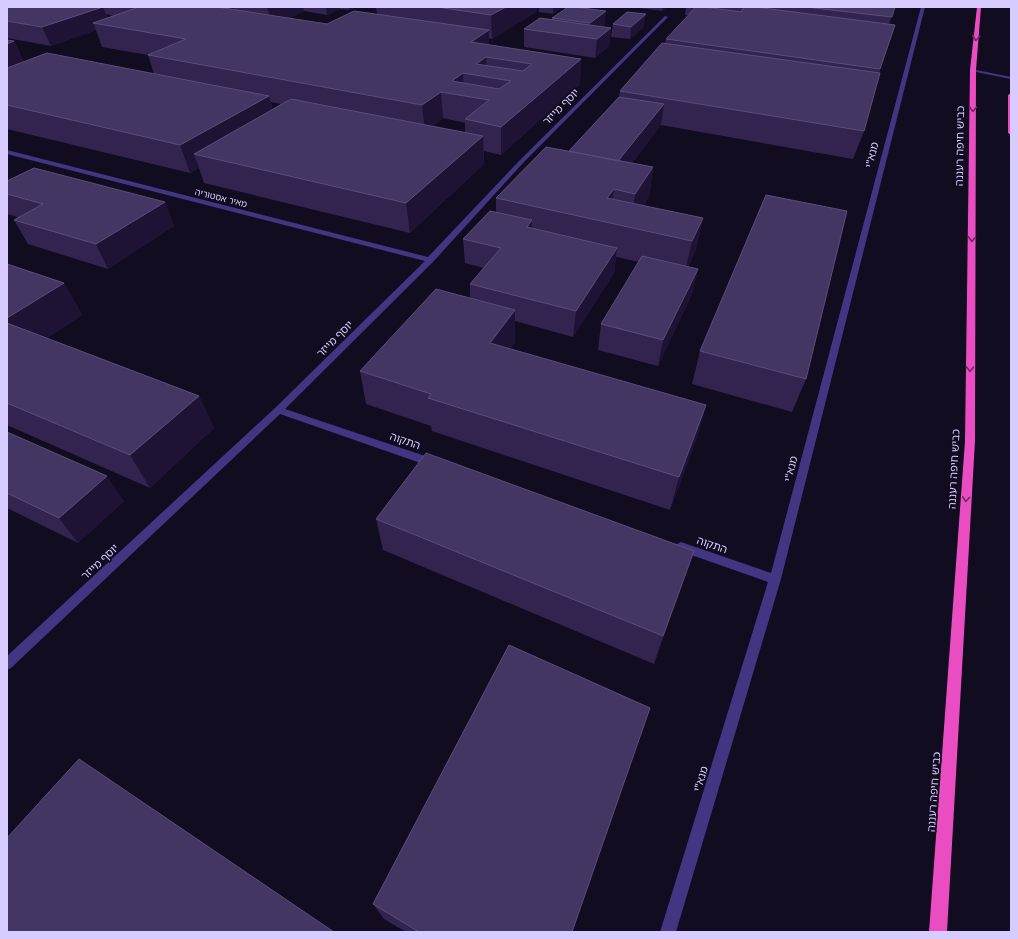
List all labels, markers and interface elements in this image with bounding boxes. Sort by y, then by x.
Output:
one-way arrow [972,35,981,41]
street label: יוסף מייזר [540,86,582,128]
street label: כביש חיפה רעננה [953,105,967,186]
one-way arrow [969,106,977,112]
street label: מנא"י [863,141,881,169]
street label: מאיר אסטוריה [194,187,248,209]
one-way arrow [968,236,976,242]
street label: יוסף מייזר [314,318,356,360]
one-way arrow [966,366,975,372]
street label: כביש חיפה רעננה [945,428,963,509]
street label: התקוה [388,430,422,452]
street label: מנא"י [782,455,800,483]
one-way arrow [962,496,971,502]
street label: התקוה [695,534,729,556]
street label: יוסף מייזר [79,542,121,582]
street label: כביש חיפה רעננה [925,751,943,833]
street label: מנא"י [691,765,711,793]

